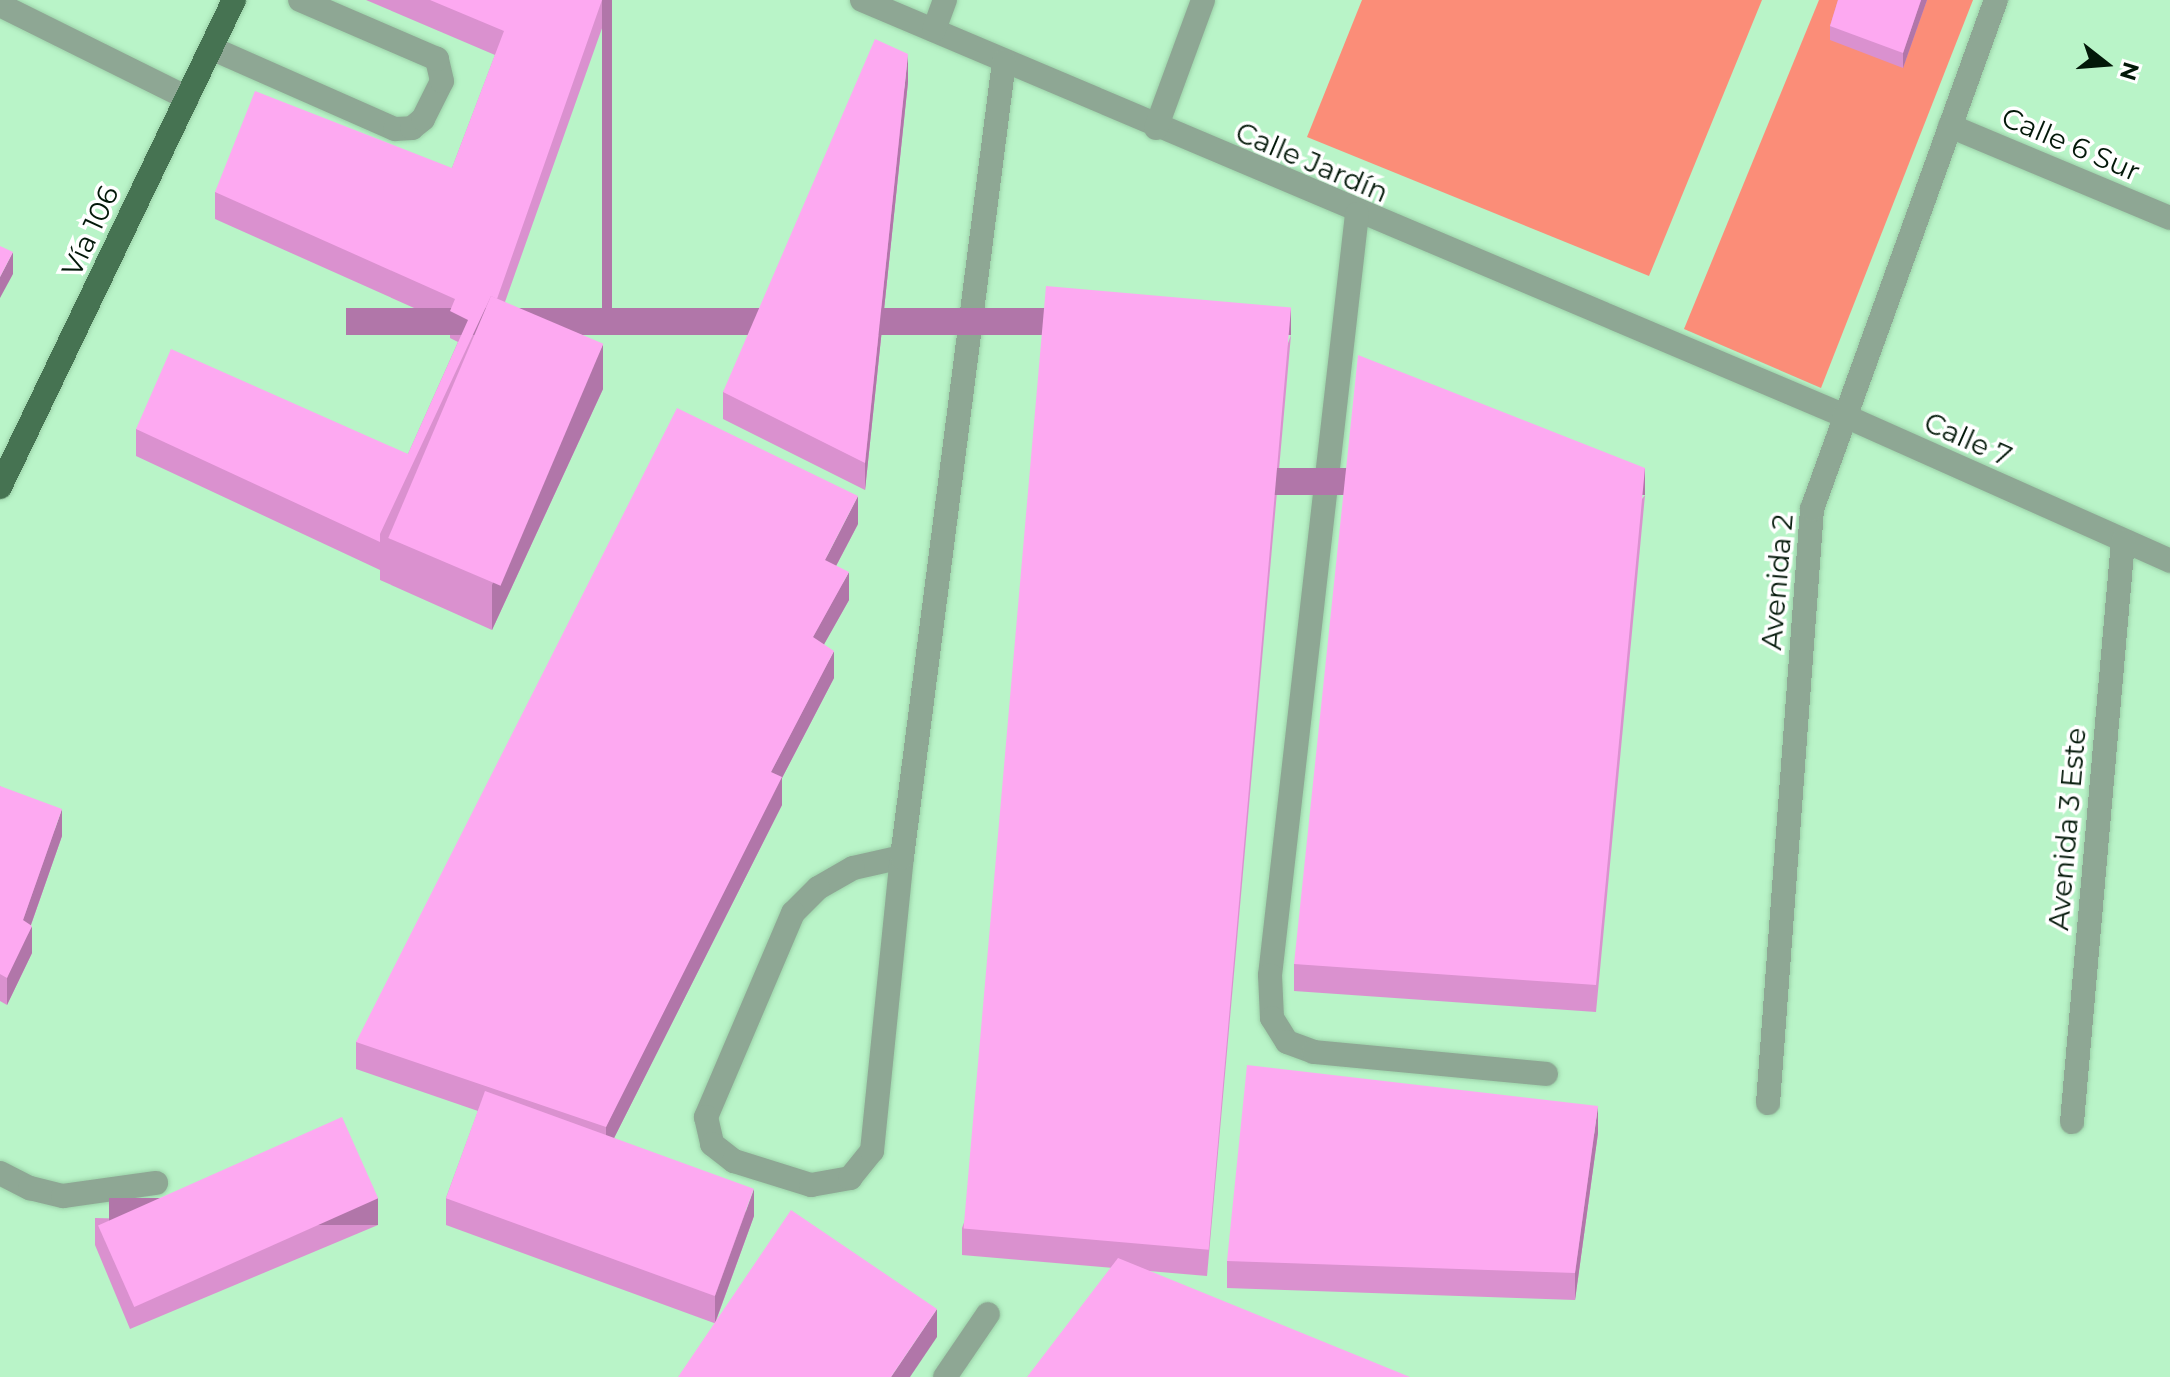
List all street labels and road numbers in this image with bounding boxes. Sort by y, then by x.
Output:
street label: Calle 6 Sur [1997,100,2145,188]
street label: Calle Jardín [1231,115,1393,209]
street label: Vía 106 [54,180,126,282]
street label: Calle 7 [1919,405,2017,473]
street label: Avenida 2 [1754,513,1800,651]
street label: Avenida 3 Este [2041,726,2093,932]

